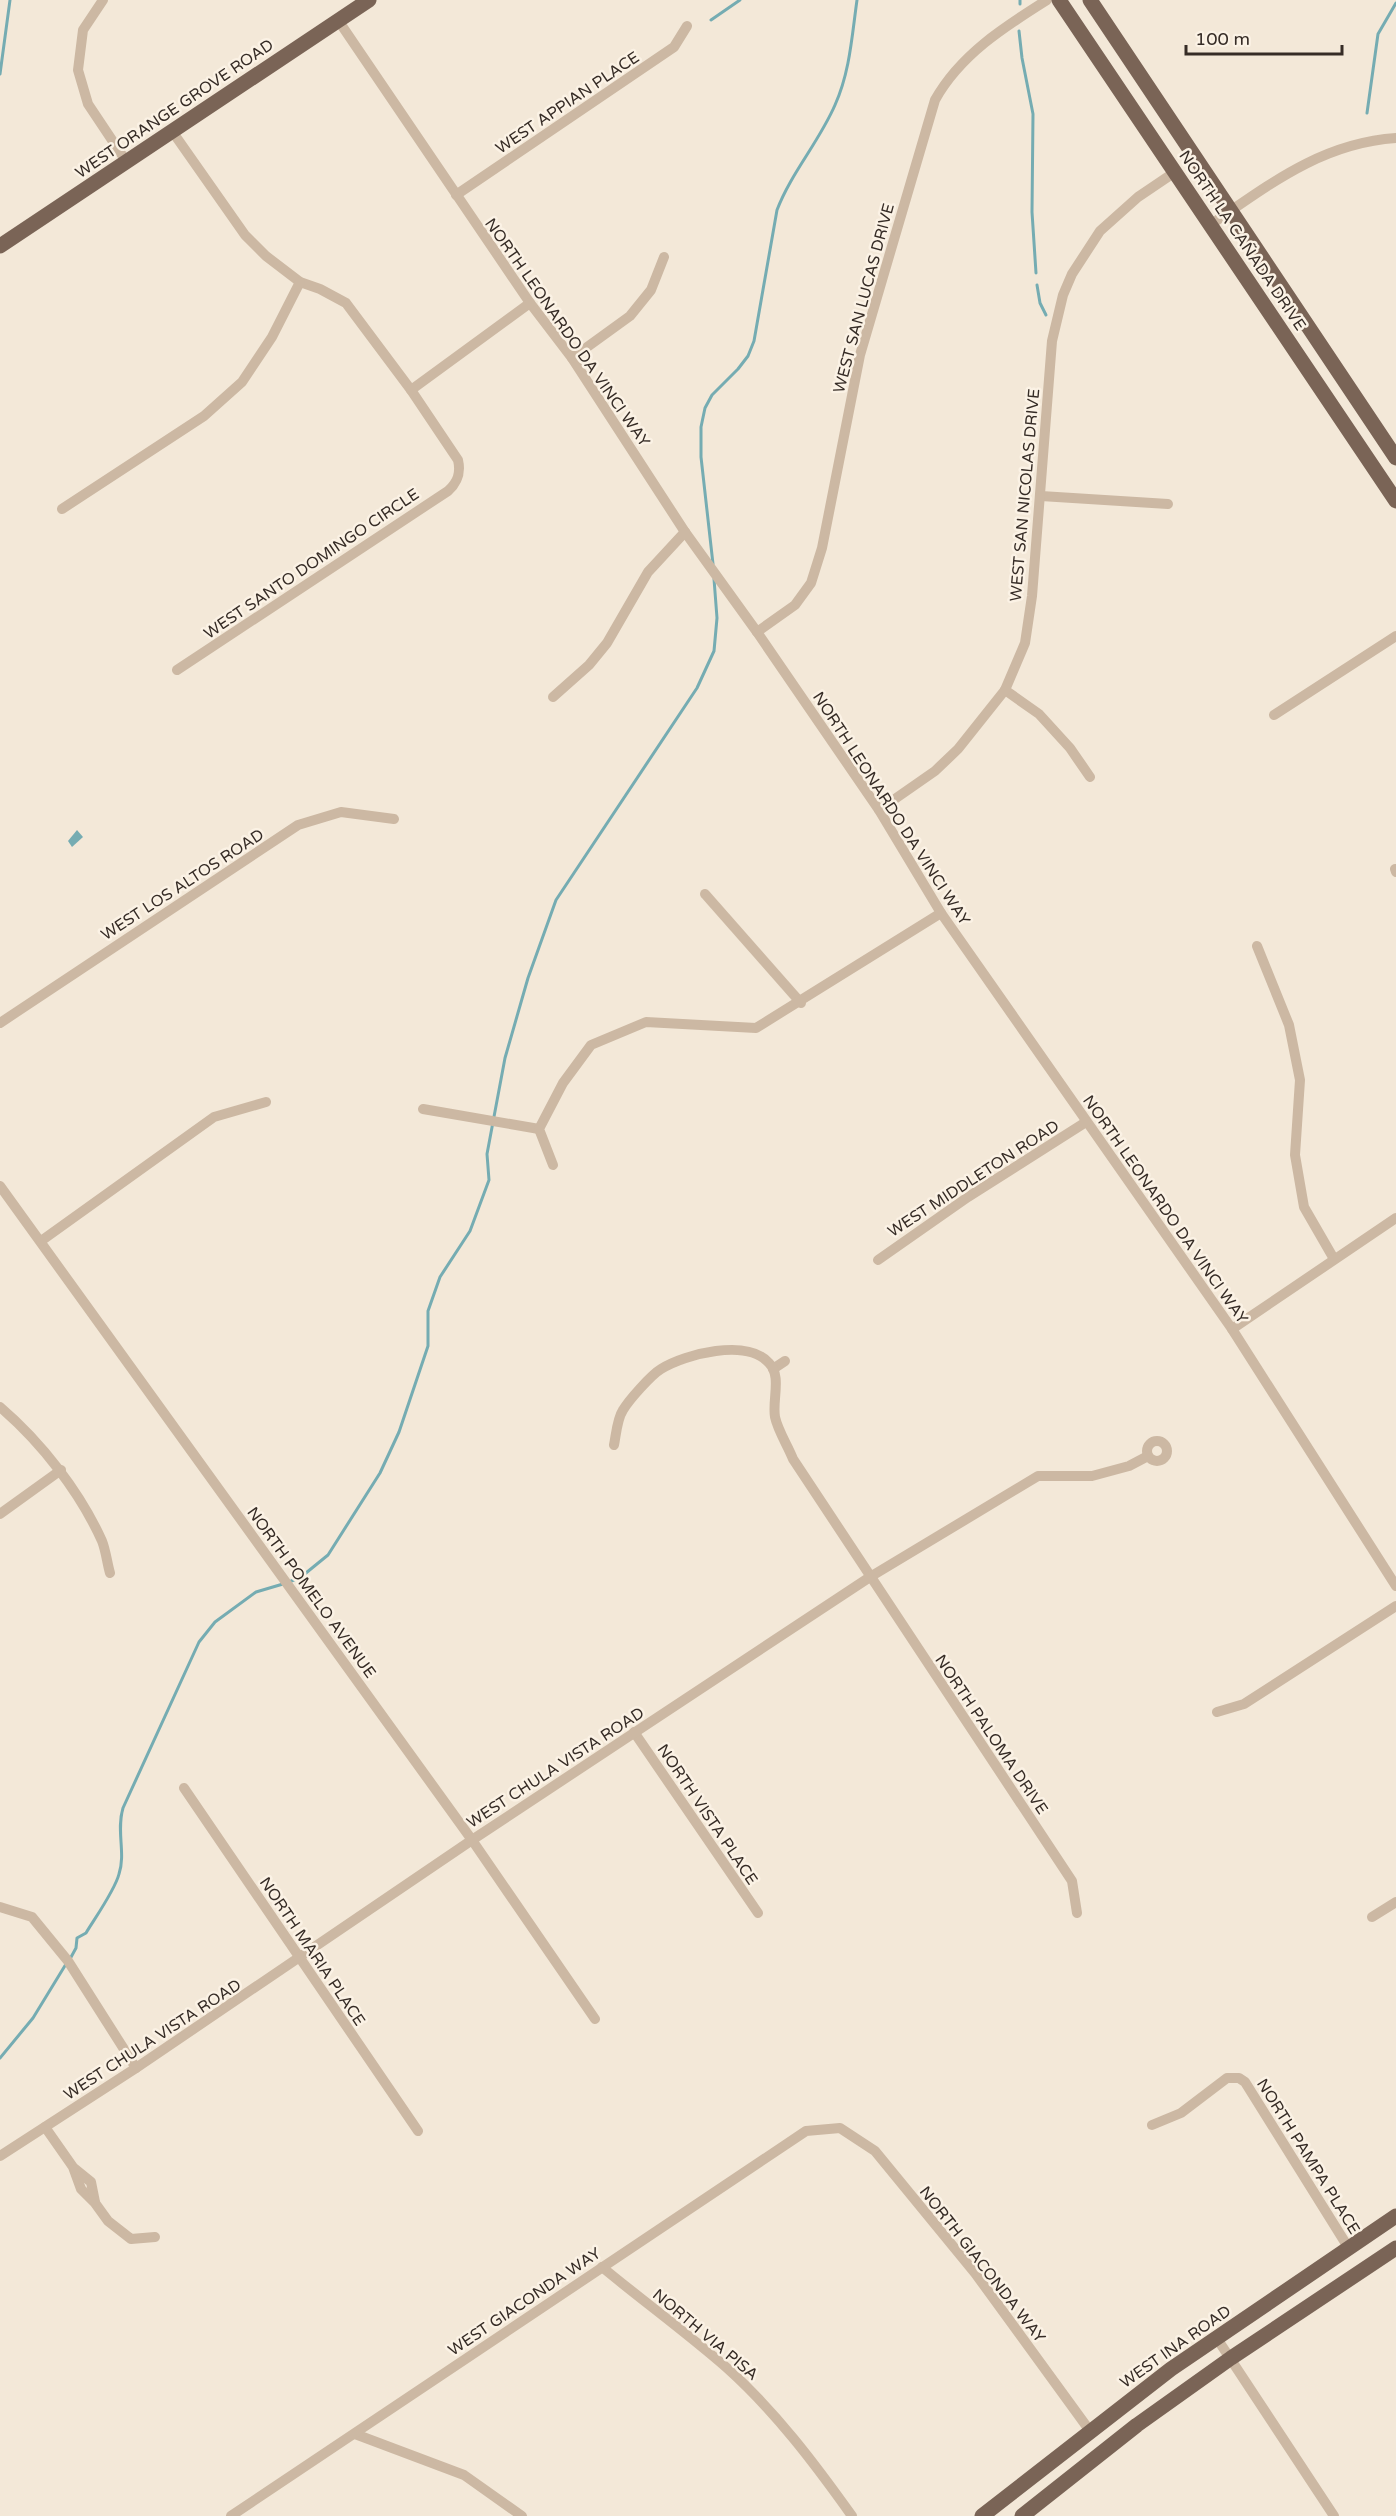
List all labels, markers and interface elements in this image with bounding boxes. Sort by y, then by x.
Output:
scale bar [1186,18,1342,56]
text: 100 m [1195,28,1250,50]
street label: WEST ORANGE GROVE ROAD [72,35,278,183]
street label: WEST APPIAN PLACE [492,47,643,158]
street label: NORTH LA CAÑADA DRIVE [1174,147,1310,335]
street label: WEST SAN LUCAS DRIVE [829,201,899,395]
street label: NORTH LEONARDO DA VINCI WAY [480,214,654,451]
street label: WEST SAN NICOLAS DRIVE [1006,388,1044,602]
street label: WEST SANTO DOMINGO CIRCLE [200,484,423,644]
street label: NORTH LEONARDO DA VINCI WAY [808,688,974,929]
street label: WEST LOS ALTOS ROAD [97,825,268,945]
street label: NORTH LEONARDO DA VINCI WAY [1078,1091,1252,1328]
street label: WEST MIDDLETON ROAD [884,1116,1063,1242]
street label: NORTH POMELO AVENUE [242,1503,380,1682]
street label: NORTH PALOMA DRIVE [930,1651,1052,1818]
street label: WEST CHULA VISTA ROAD [463,1703,648,1833]
street label: NORTH VISTA PLACE [653,1740,762,1889]
street label: NORTH MARIA PLACE [255,1873,369,2030]
street label: WEST CHULA VISTA ROAD [60,1975,245,2105]
street label: NORTH PAMPA PLACE [1252,2075,1364,2238]
street label: NORTH GIACONDA WAY [915,2182,1050,2347]
street label: WEST GIACONDA WAY [444,2243,605,2360]
street label: NORTH VIA PISA [648,2285,762,2385]
street label: WEST INA ROAD [1116,2301,1235,2393]

